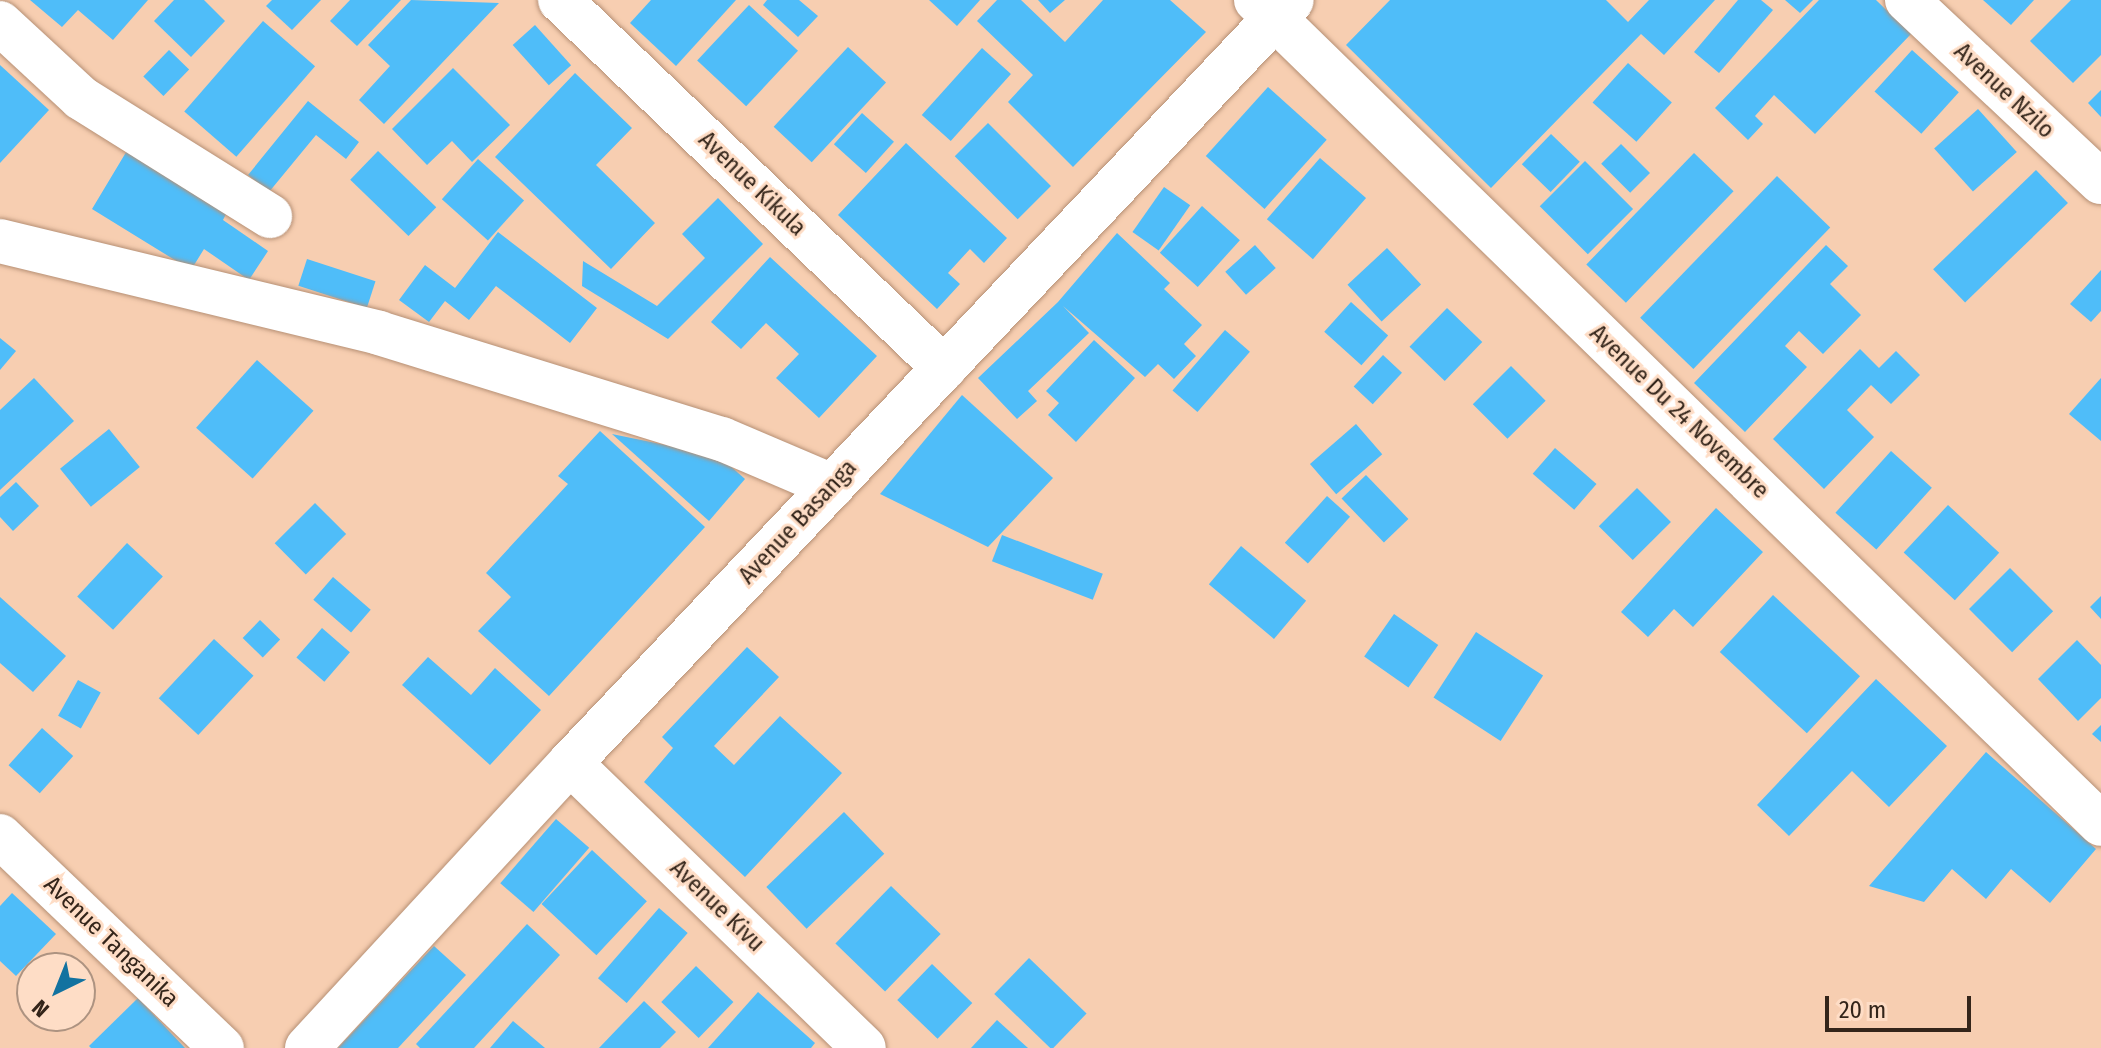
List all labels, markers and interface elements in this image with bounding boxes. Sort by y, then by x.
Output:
street label: Avenue Nzilo [1948,37,2060,145]
street label: Avenue Kikula [692,126,812,242]
street label: Avenue Du 24 Novembre [1584,319,1774,505]
street label: Avenue Basanga [733,454,863,590]
street label: Avenue Kivu [664,854,770,958]
street label: Avenue Tanganika [38,871,184,1013]
north arrow [16,952,96,1032]
scale bar [1829,980,1975,1030]
text: N [27,994,55,1023]
text: 20 m [1839,996,1886,1024]

